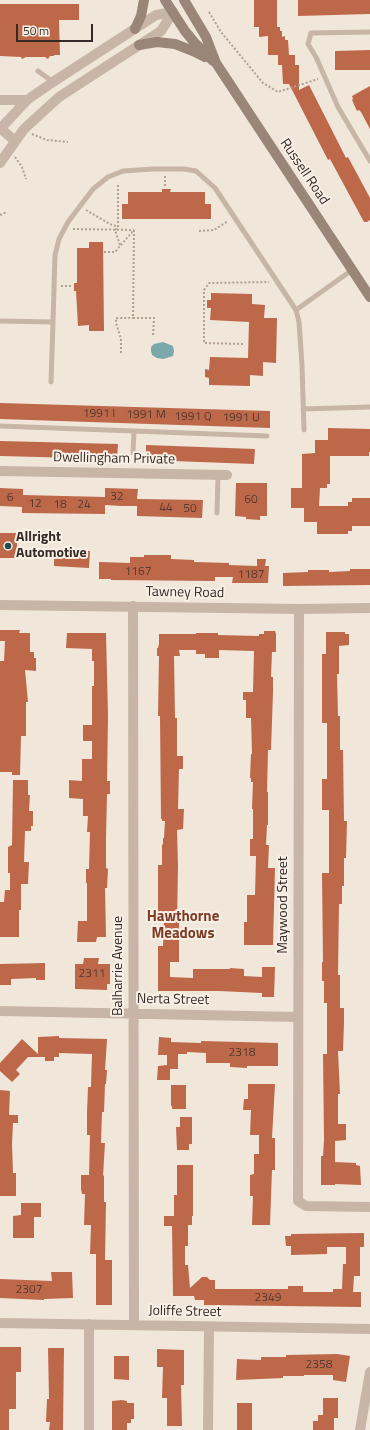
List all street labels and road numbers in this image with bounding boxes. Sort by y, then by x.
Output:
street label: Russell Road [276,136,332,208]
street label: Dwellingham Private [53,450,175,468]
street label: Tawney Road [146,584,224,602]
street label: Maywood Street [276,856,292,954]
street label: Balharrie Avenue [111,916,127,1016]
street label: Nerta Street [137,991,209,1009]
street label: Joliffe Street [148,1303,222,1321]

